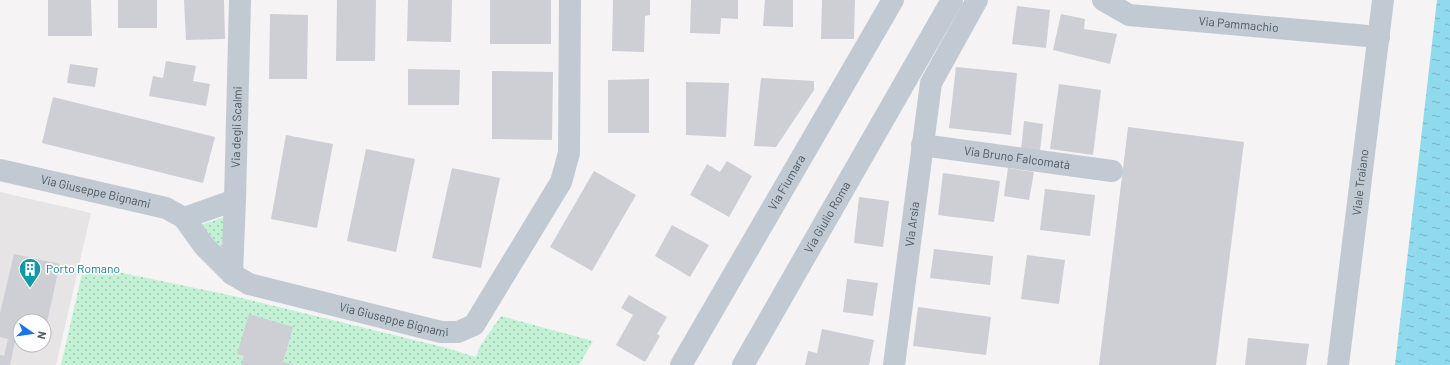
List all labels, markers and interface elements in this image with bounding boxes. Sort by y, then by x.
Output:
street label: Via Pammachio [1198,13,1279,34]
street label: Via degli Scalmi [228,86,244,168]
street label: Via Bruno Falcomatà [963,143,1071,171]
street label: Viale Traiano [1348,148,1371,216]
street label: Via Fiumara [765,152,808,212]
street label: Via Giuseppe Bignami [39,172,152,210]
street label: Via Giulio Roma [801,179,853,255]
street label: Via Arsia [902,201,921,247]
building icon: Porto Romano [17,256,43,289]
place label: Porto Romano [46,261,120,275]
street label: Via Giuseppe Bignami [338,299,449,339]
north arrow [12,313,52,353]
text: N [35,330,49,340]

